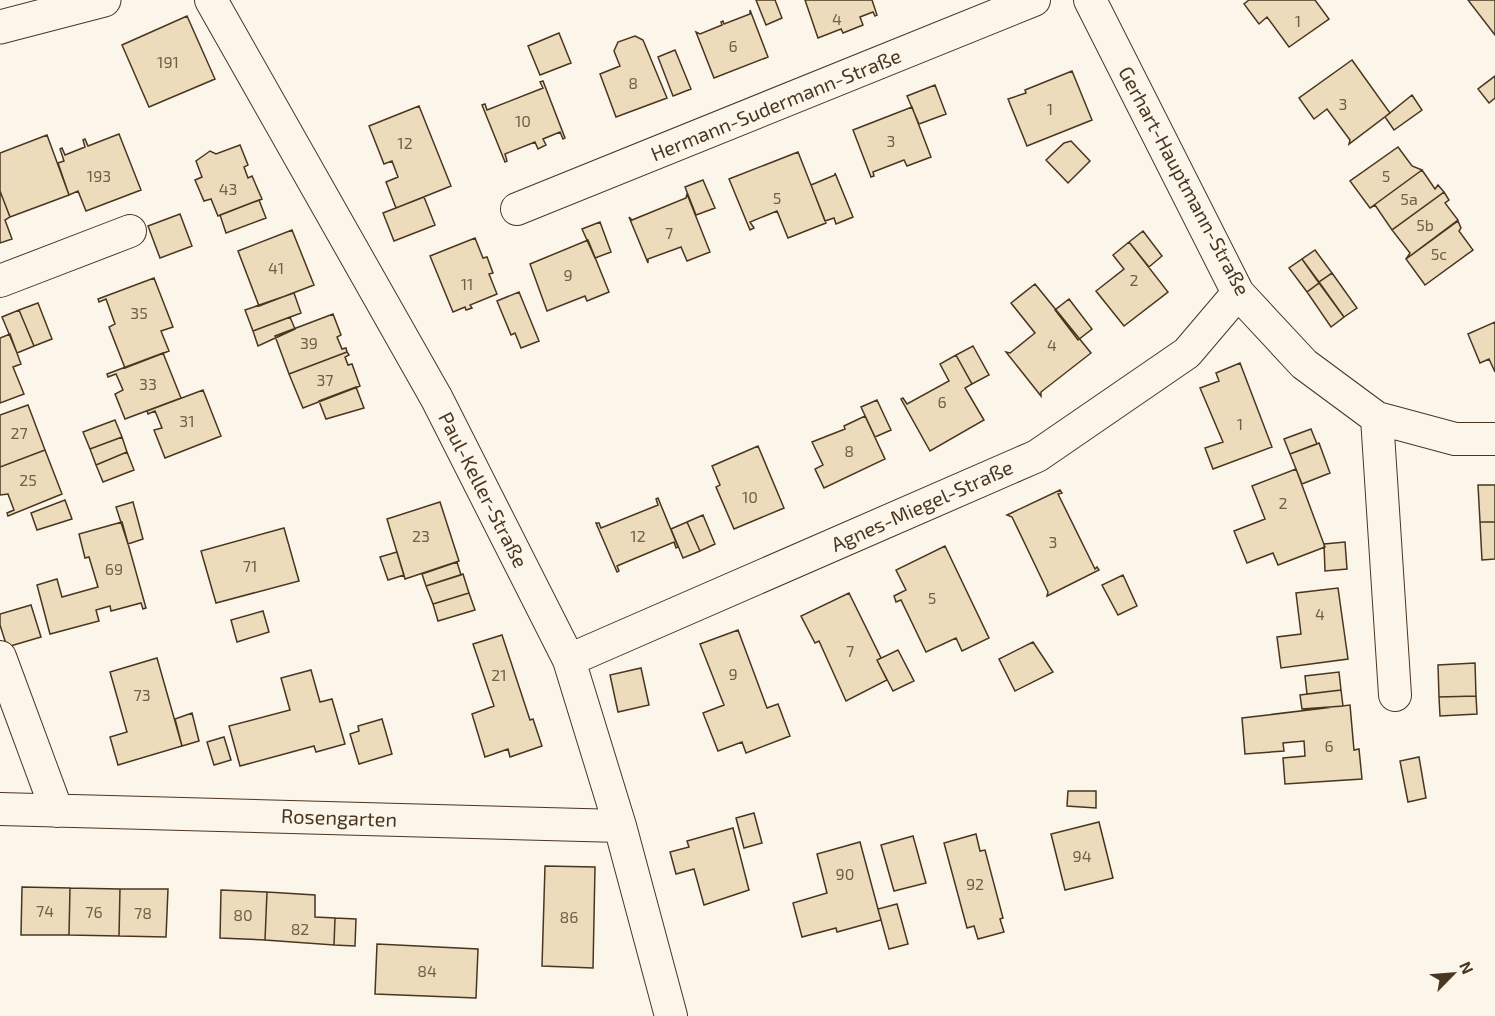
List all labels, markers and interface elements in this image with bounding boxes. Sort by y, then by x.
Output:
house number: 4 [832,9,842,28]
house number: 1 [1295,11,1301,30]
house number: 6 [728,36,738,55]
street label: Hermann-Sudermann-Straße [647,43,904,165]
house number: 191 [157,52,179,71]
street label: Gerhart-Hauptmann-Straße [1114,62,1256,299]
house number: 8 [628,73,638,92]
house number: 3 [1339,94,1347,113]
house number: 1 [1047,99,1053,118]
house number: 10 [515,111,531,130]
house number: 3 [887,131,895,150]
house number: 12 [397,133,413,152]
house number: 193 [87,166,111,185]
house number: 5 [1382,166,1390,185]
house number: 43 [219,179,237,198]
house number: 5 [773,188,781,207]
house number: 5a [1400,189,1418,208]
house number: 5b [1416,215,1434,234]
house number: 7 [665,223,673,242]
house number: 5c [1431,244,1447,263]
house number: 41 [268,258,284,277]
house number: 9 [563,265,573,284]
house number: 2 [1130,270,1139,289]
house number: 11 [461,274,473,293]
house number: 35 [130,303,148,322]
house number: 39 [300,333,318,352]
house number: 4 [1047,335,1057,354]
house number: 37 [316,370,334,389]
house number: 33 [139,374,157,393]
house number: 6 [937,392,947,411]
street label: Paul-Keller-Straße [434,408,533,571]
house number: 31 [179,411,195,430]
house number: 1 [1237,414,1243,433]
house number: 27 [10,423,28,442]
house number: 8 [844,441,854,460]
street label: Agnes-Miegel-Straße [827,454,1016,556]
house number: 25 [19,470,37,489]
house number: 10 [742,487,758,506]
house number: 2 [1279,493,1288,512]
house number: 23 [412,526,430,545]
house number: 12 [630,526,646,545]
house number: 3 [1049,532,1057,551]
house number: 71 [243,556,257,575]
house number: 69 [105,559,123,578]
house number: 5 [928,588,936,607]
house number: 4 [1315,604,1325,623]
house number: 7 [846,641,854,660]
house number: 9 [728,664,738,683]
house number: 21 [491,665,507,684]
house number: 73 [133,685,151,704]
house number: 6 [1324,736,1334,755]
street label: Rosengarten [281,803,398,831]
house number: 94 [1073,846,1092,865]
house number: 90 [836,864,854,883]
house number: 92 [966,874,984,893]
house number: 74 [36,901,54,920]
house number: 76 [85,902,103,921]
house number: 78 [134,903,152,922]
house number: 80 [233,905,253,924]
house number: 86 [560,907,578,926]
house number: 82 [291,919,309,938]
north arrow [1423,944,1483,1004]
text: N [1456,958,1478,977]
house number: 84 [417,961,437,980]

